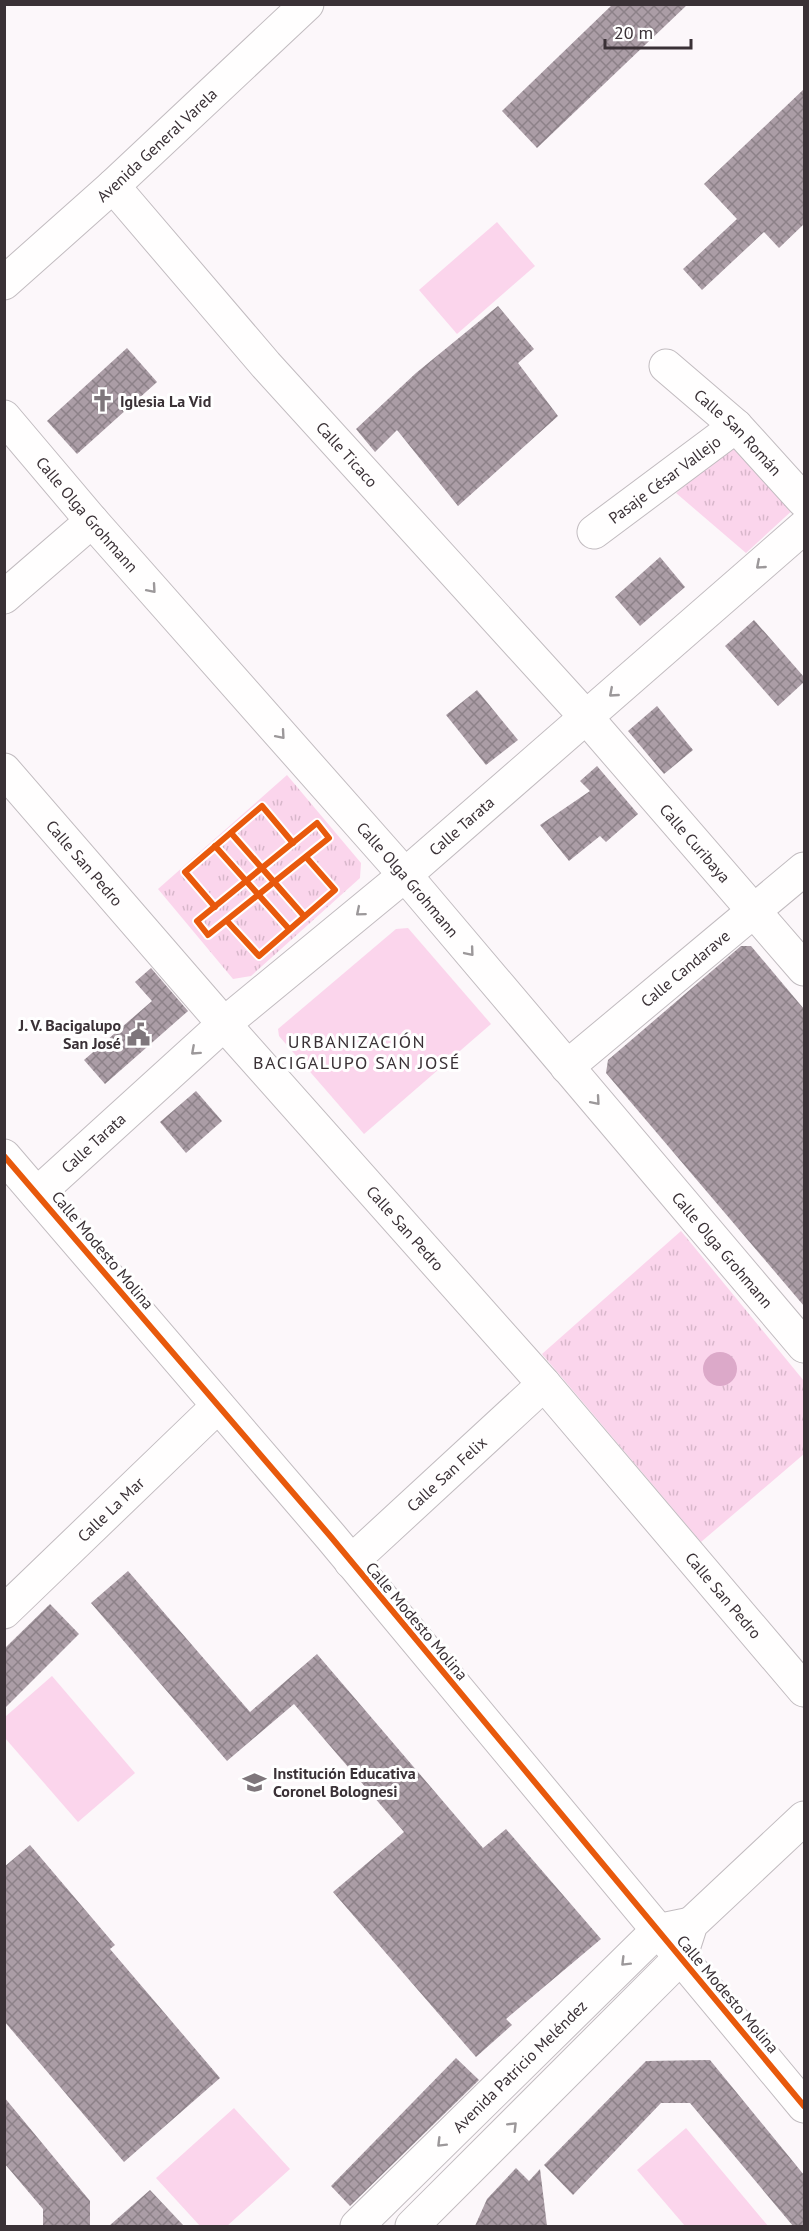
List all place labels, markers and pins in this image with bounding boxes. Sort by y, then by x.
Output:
church icon: Iglesia La Vid [89,388,115,414]
place label: Iglesia La Vid [120,391,211,411]
place label: J. V. Bacigalupo San José [18,1015,121,1053]
public building icon: J. V. Bacigalupo San José [126,1021,152,1047]
place label: Institución Educativa Coronel Bolognesi [273,1763,416,1801]
school or university icon: Institución Educativa Coronel Bolognesi [242,1769,268,1795]

